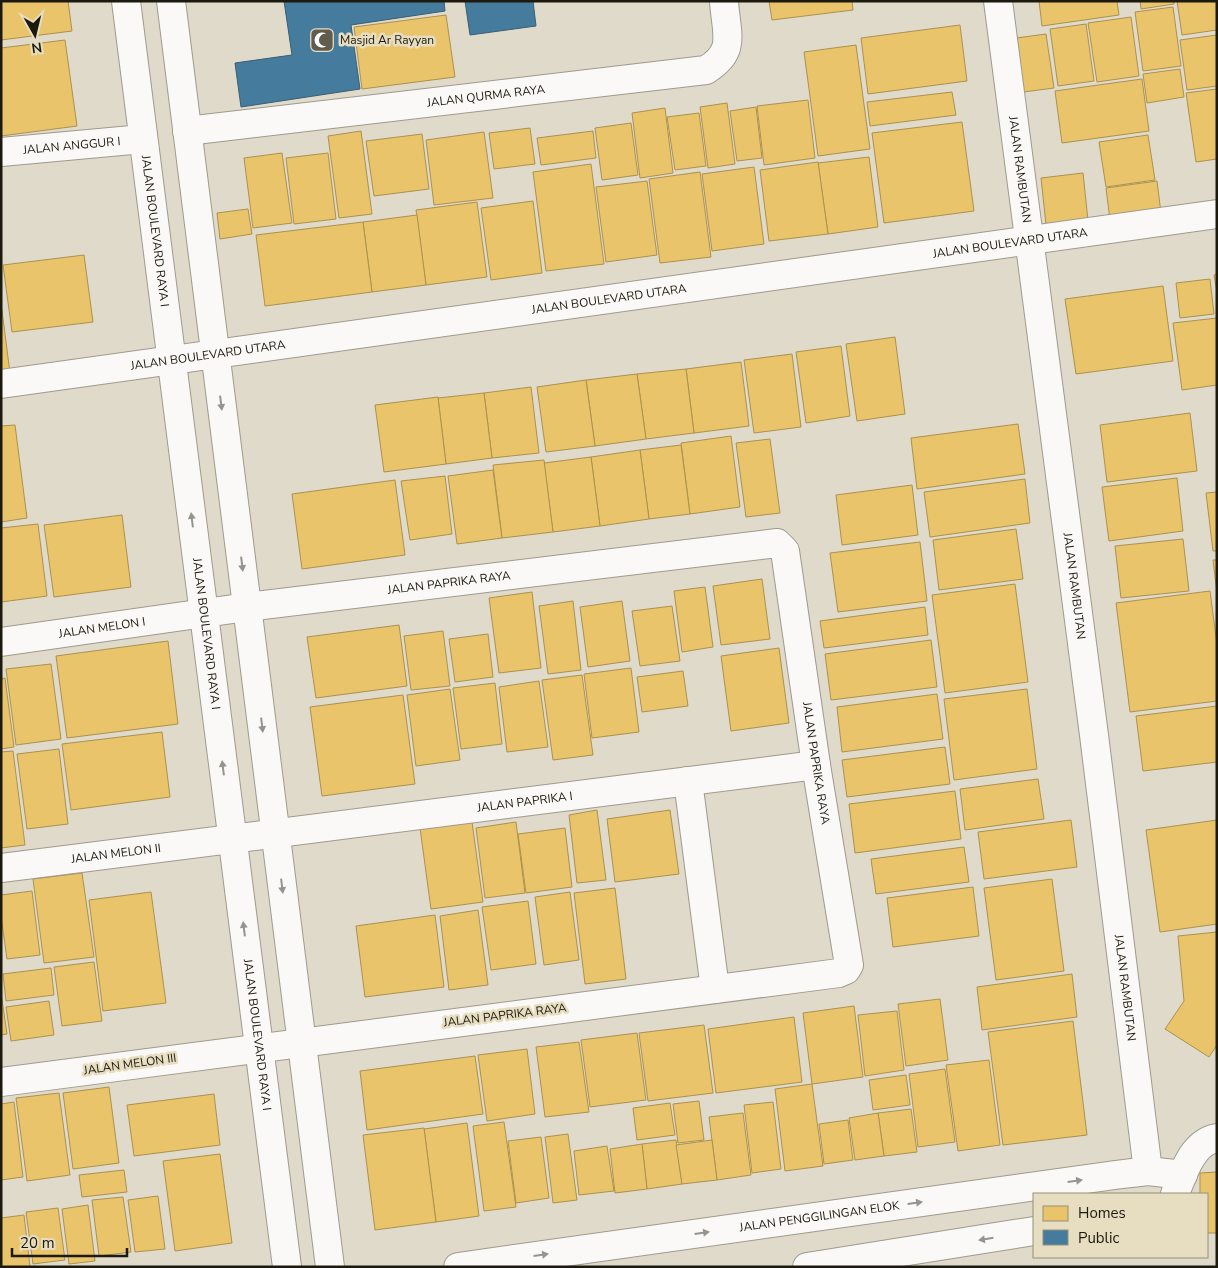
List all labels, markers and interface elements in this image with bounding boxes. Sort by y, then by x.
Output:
north arrow [10,10,60,60]
mosque icon: Masjid Ar Rayyan [309,27,335,53]
place label: Masjid Ar Rayyan [340,32,434,48]
text: N [30,37,43,58]
street label: JALAN QURMA RAYA [425,81,546,111]
street label: JALAN RAMBUTAN [1005,114,1035,224]
street label: JALAN ANGGUR I [21,133,121,158]
street label: JALAN BOULEVARD RAYA I [138,153,173,308]
street label: JALAN BOULEVARD UTARA [931,224,1089,262]
street label: JALAN BOULEVARD UTARA [530,280,688,318]
street label: JALAN BOULEVARD UTARA [129,336,287,374]
one-way arrow [218,395,226,411]
one-way arrow [188,512,196,528]
street label: JALAN RAMBUTAN [1059,531,1089,640]
street label: JALAN BOULEVARD RAYA I [189,556,224,711]
one-way arrow [238,556,246,572]
street label: JALAN PAPRIKA RAYA [386,567,512,598]
street label: JALAN MELON I [57,614,146,642]
street label: JALAN PAPRIKA RAYA [799,700,834,826]
one-way arrow [258,717,266,733]
one-way arrow [219,760,227,776]
street label: JALAN PAPRIKA I [475,788,573,816]
street label: JALAN MELON II [69,840,162,867]
one-way arrow [278,879,286,895]
one-way arrow [240,921,248,937]
street label: JALAN RAMBUTAN [1111,933,1140,1042]
street label: JALAN BOULEVARD RAYA I [240,957,275,1111]
street label: JALAN PAPRIKA RAYA [442,999,568,1031]
street label: JALAN MELON III [82,1050,177,1079]
one-way arrow [1068,1177,1084,1185]
legend [1033,1193,1208,1258]
street label: JALAN PENGGILINGAN ELOK [737,1197,901,1236]
one-way arrow [907,1199,923,1207]
text: Homes [1078,1203,1126,1223]
scale bar [12,1226,128,1258]
text: Public [1078,1228,1119,1248]
one-way arrow [694,1229,710,1237]
text: 20 m [20,1233,55,1253]
one-way arrow [978,1235,994,1243]
one-way arrow [533,1251,549,1259]

